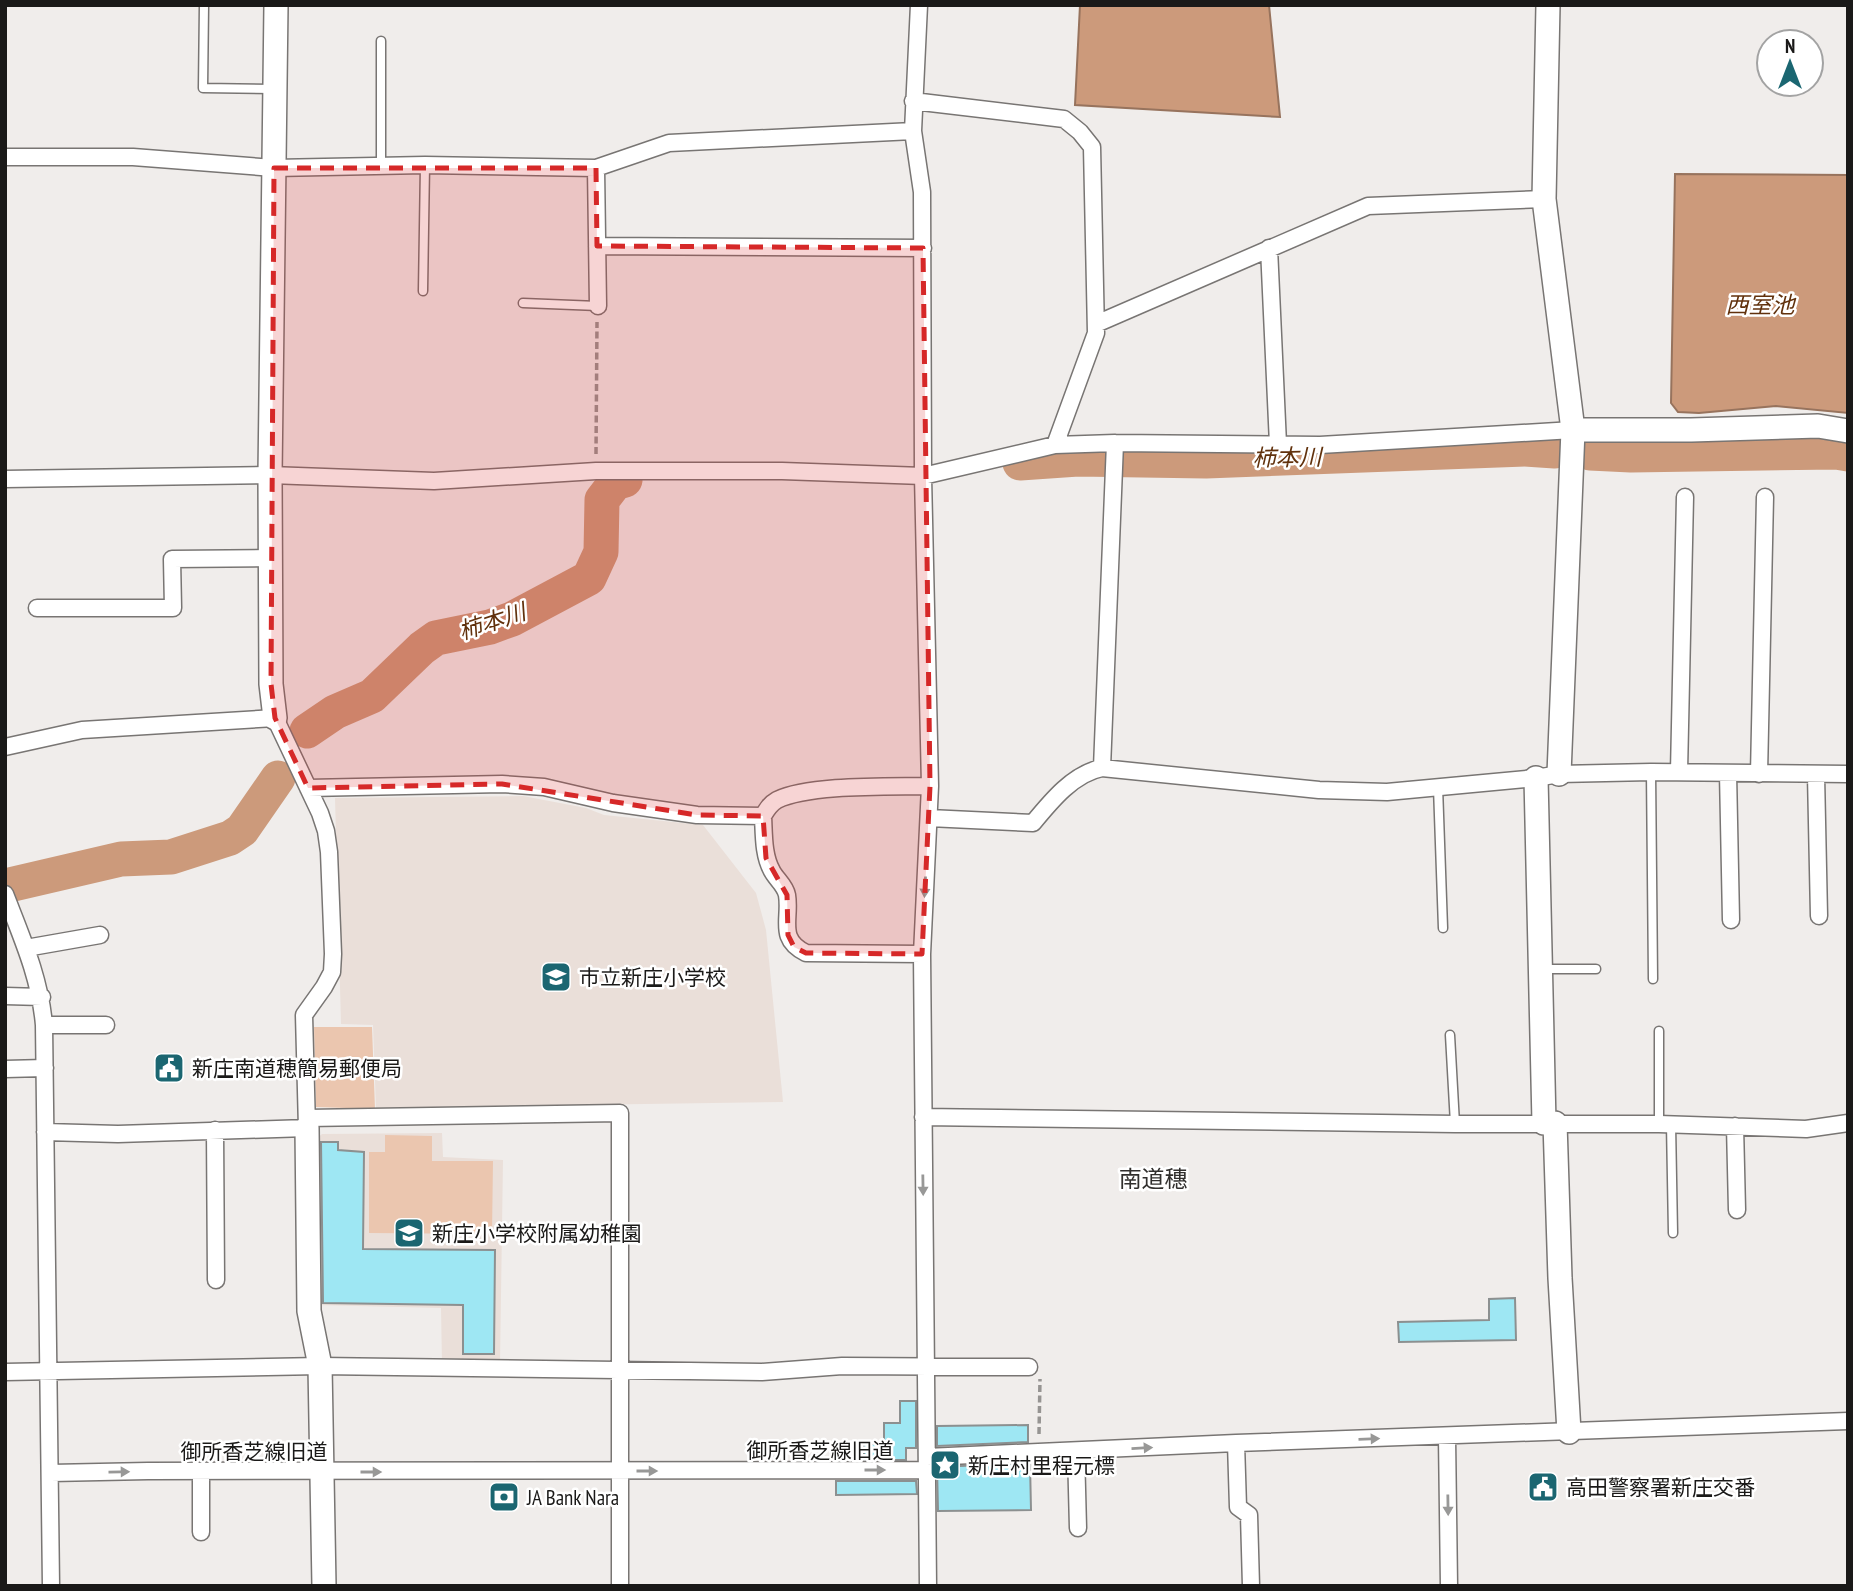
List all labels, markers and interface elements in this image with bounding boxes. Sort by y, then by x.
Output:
north arrow [1755,28,1825,98]
text: N [1785,34,1795,58]
water label: 西室池 [1726,290,1797,319]
water label: 柿本川 [1252,442,1325,472]
water label: 柿本川 [455,596,532,645]
one-way arrow [920,876,931,898]
school or university icon: 市立新庄小学校 [539,960,573,994]
place label: 市立新庄小学校 [579,964,726,991]
public building icon: 新庄南道穂簡易郵便局 [152,1051,186,1085]
place label: 新庄南道穂簡易郵便局 [192,1055,402,1082]
district label: 南道穗 [1119,1164,1188,1193]
one-way arrow [917,1175,929,1197]
school or university icon: 新庄小学校附属幼稚園 [392,1216,426,1250]
place label: 新庄小学校附属幼稚園 [432,1220,642,1247]
one-way arrow [1358,1434,1380,1445]
street label: 御所香芝線旧道 [747,1437,894,1464]
street label: 御所香芝線旧道 [181,1438,328,1465]
one-way arrow [1131,1442,1153,1453]
place icon: 新庄村里程元標 [928,1448,962,1482]
place label: 新庄村里程元標 [968,1452,1115,1479]
one-way arrow [637,1465,659,1477]
one-way arrow [864,1465,886,1476]
one-way arrow [108,1466,130,1477]
one-way arrow [360,1466,382,1478]
public building icon: 高田警察署新庄交番 [1526,1470,1560,1504]
place label: 高田警察署新庄交番 [1566,1474,1755,1501]
bank icon: JA Bank Nara [487,1480,521,1514]
place label: JA Bank Nara [526,1484,619,1511]
one-way arrow [1442,1495,1454,1517]

